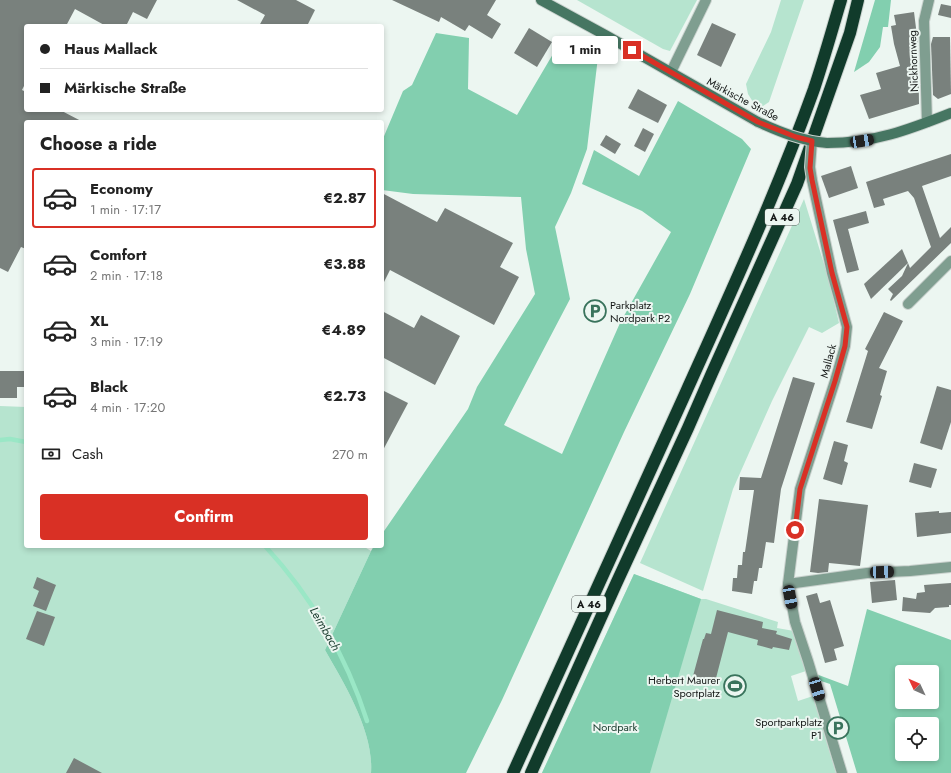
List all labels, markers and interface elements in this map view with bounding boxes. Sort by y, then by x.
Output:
street label: Nickhornweg [904,30,922,92]
callout: 1 min [552,36,618,64]
text: Haus Mallack [64,38,158,60]
text: 1 min [569,40,601,59]
route end [623,41,641,59]
street label: Märkische Straße [704,73,782,125]
text: Märkische Straße [64,77,186,99]
text: Choose a ride [40,131,157,157]
car [849,133,875,149]
text: Economy [90,178,153,200]
icon: car [42,180,78,216]
text: €2.87 [323,187,366,209]
text: 1 min · 17:17 [90,200,161,219]
road number: A 46 [765,209,799,225]
text: Comfort [90,244,147,266]
icon: car [42,246,78,282]
text: €3.88 [323,253,366,275]
text: 2 min · 17:18 [90,266,163,285]
place label: Parkplatz Nordpark P2 [610,297,670,326]
parking icon: Parkplatz Nordpark P2 [582,298,608,324]
text: XL [90,310,108,332]
icon: car [42,312,78,348]
text: €4.89 [321,319,366,341]
text: 3 min · 17:19 [90,332,163,351]
street label: Mallack [816,342,840,380]
text: Black [90,376,128,398]
icon: car [42,378,78,414]
text: €2.73 [323,385,366,407]
text: 4 min · 17:20 [90,398,165,417]
icon: cash [40,443,62,465]
text: Cash [72,443,103,465]
text: 270 m [332,445,368,464]
button: Confirm [40,494,368,540]
route start [786,521,804,539]
car [870,566,894,578]
car [782,584,798,610]
road number: A 46 [572,596,606,612]
water label: Leimbach [305,604,345,654]
north arrow [895,665,939,709]
map controls [895,665,939,761]
place label: Herbert Maurer Sportplatz [648,672,720,701]
sports icon: Herbert Maurer Sportplatz [722,673,748,699]
car [808,676,826,702]
place label: Sportparkplatz P1 [755,714,822,743]
parking icon: Sportparkplatz P1 [825,715,851,741]
button: locate [895,717,939,761]
park label: Nordpark [593,719,638,735]

